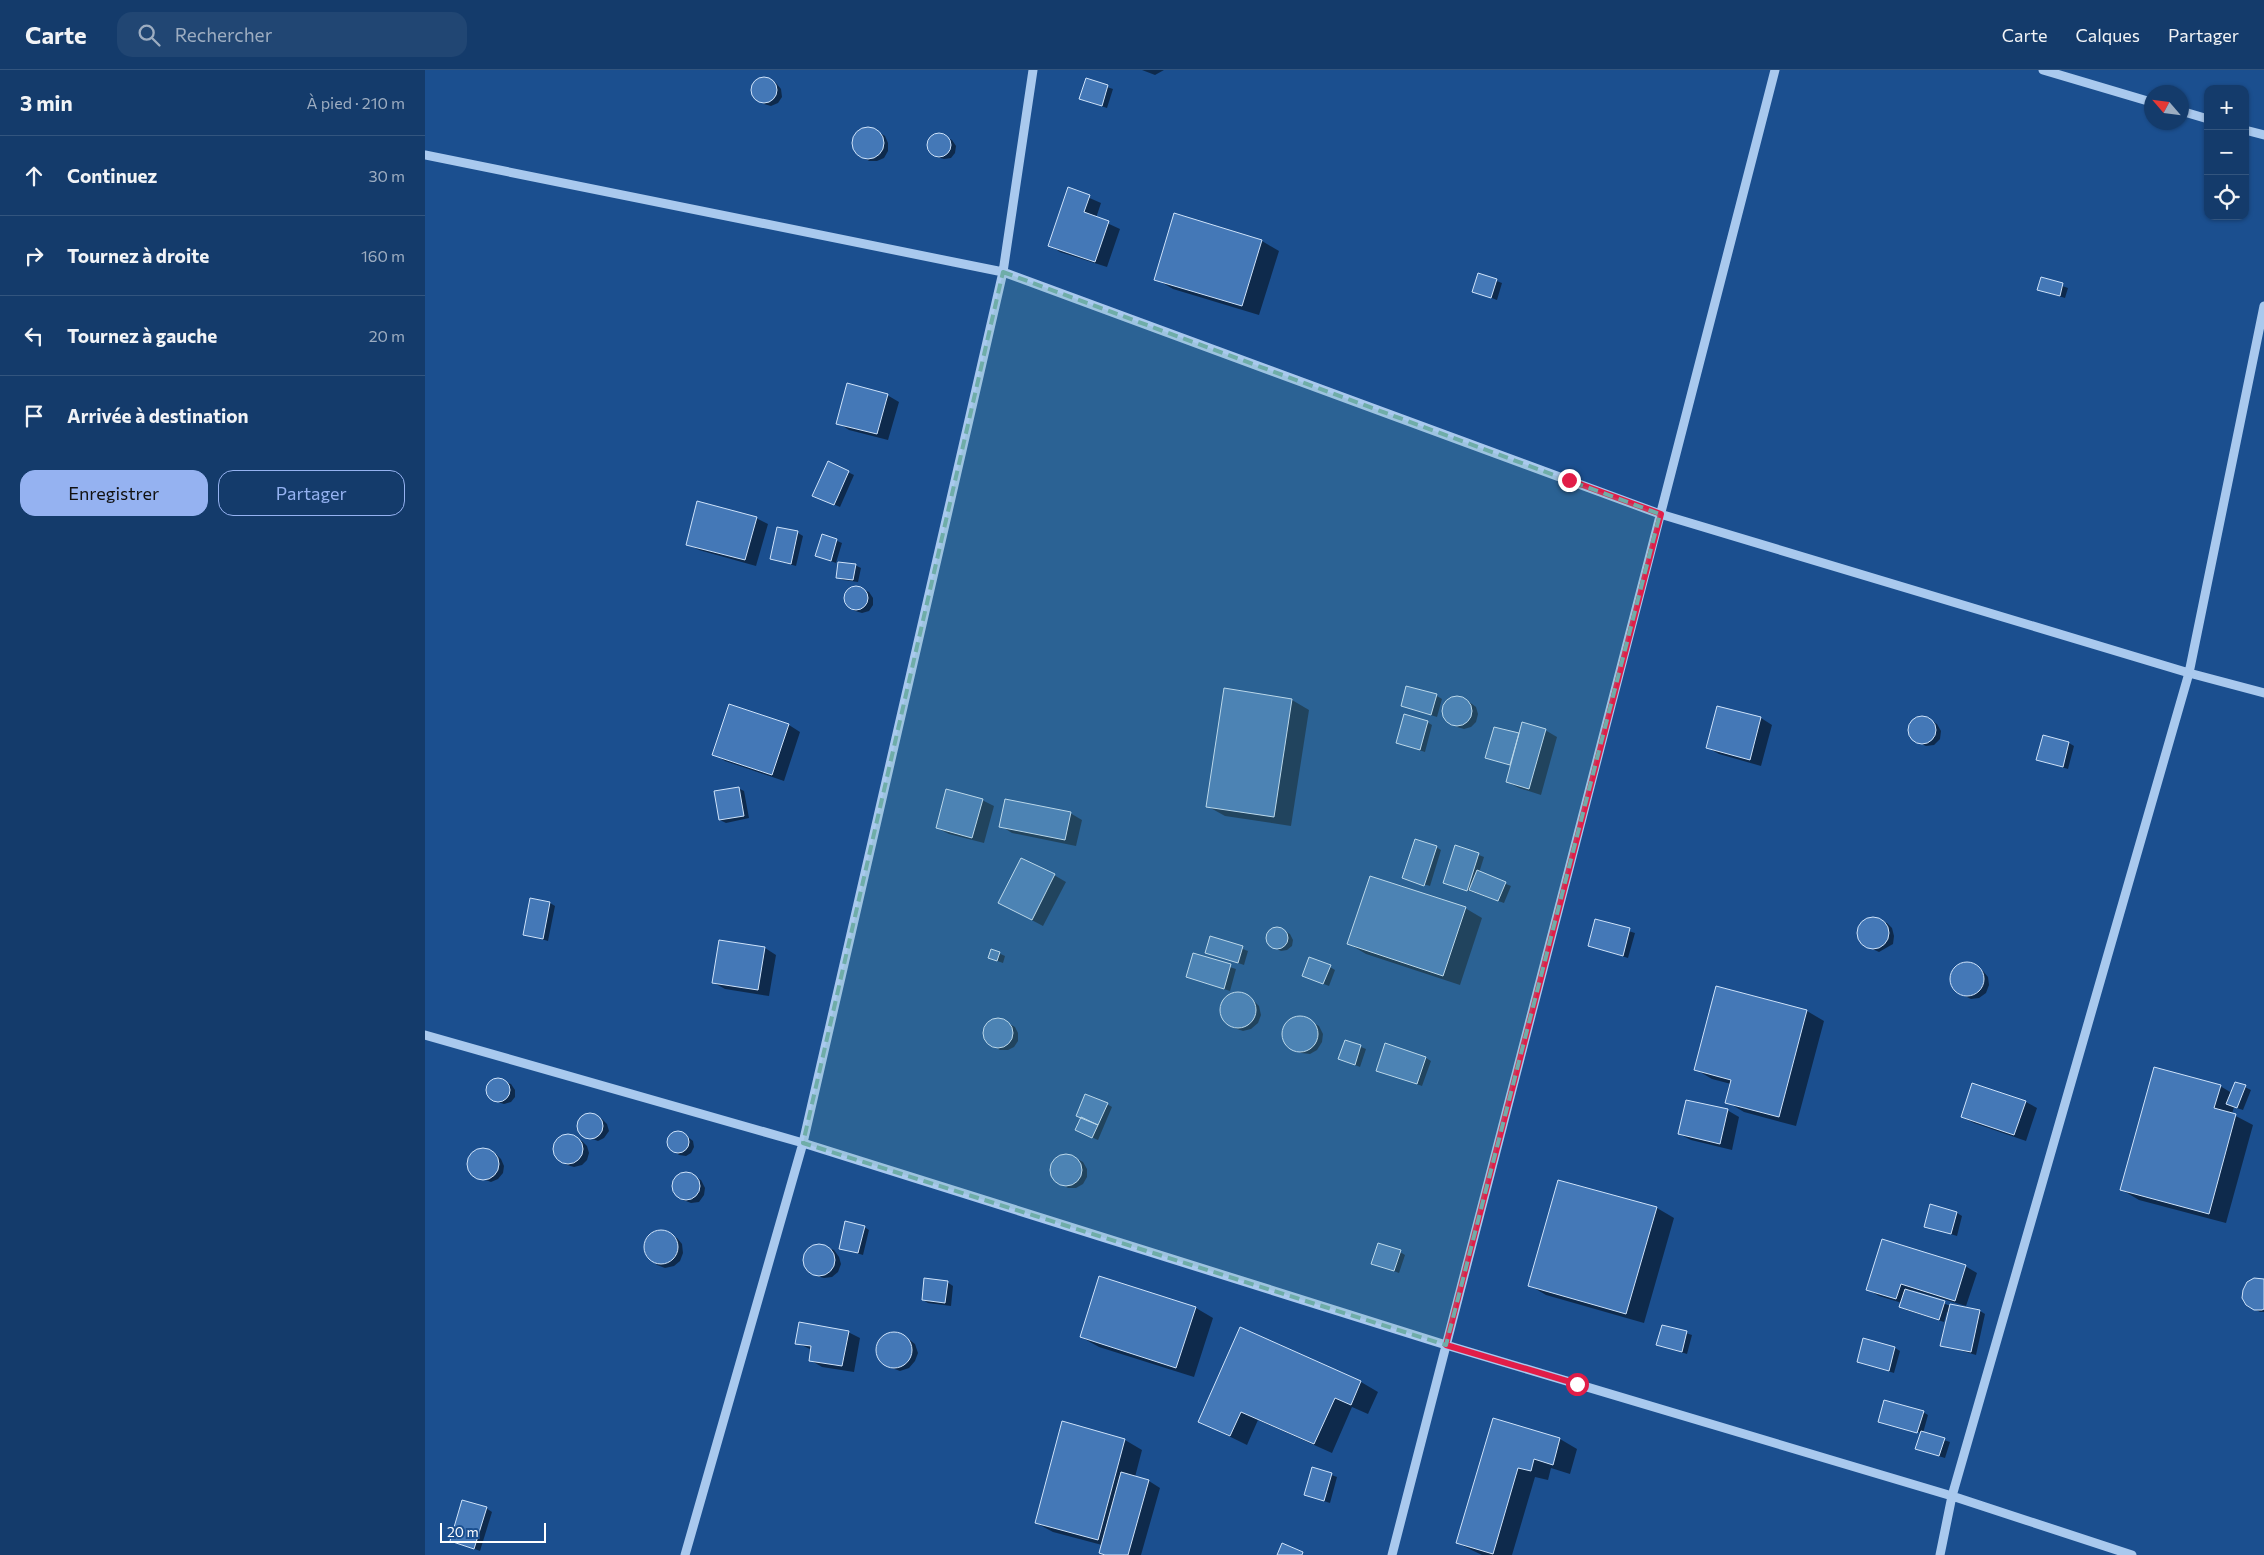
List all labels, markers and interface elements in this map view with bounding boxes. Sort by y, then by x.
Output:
search box [117,12,467,57]
text: Carte [25,20,87,49]
icon: search [135,21,163,49]
text: Rechercher [175,23,272,46]
text: Carte [2002,24,2047,46]
text: Calques [2075,24,2140,46]
text: Partager [2168,24,2239,46]
north arrow [2144,85,2189,130]
map controls [2204,85,2249,220]
button: + [2204,85,2249,130]
text: 3 min [20,90,73,115]
text: À pied · 210 m [307,93,405,112]
button: − [2204,130,2249,175]
icon: ahead [20,162,48,190]
text: Continuez [67,164,157,187]
text: 30 m [368,166,405,185]
button: locate [2204,175,2249,220]
icon: right [20,242,48,270]
text: Tournez à droite [67,244,209,267]
text: 160 m [361,246,405,265]
icon: left [20,322,48,350]
text: Tournez à gauche [67,324,217,347]
text: 20 m [369,326,405,345]
icon: arrive [20,402,48,430]
text: Arrivée à destination [67,404,249,427]
route end [1558,469,1581,492]
button: Enregistrer [20,470,208,516]
button: Partager [218,470,405,516]
route start [1566,1373,1589,1396]
scale bar [440,1520,546,1543]
text: 20 m [447,1523,479,1540]

